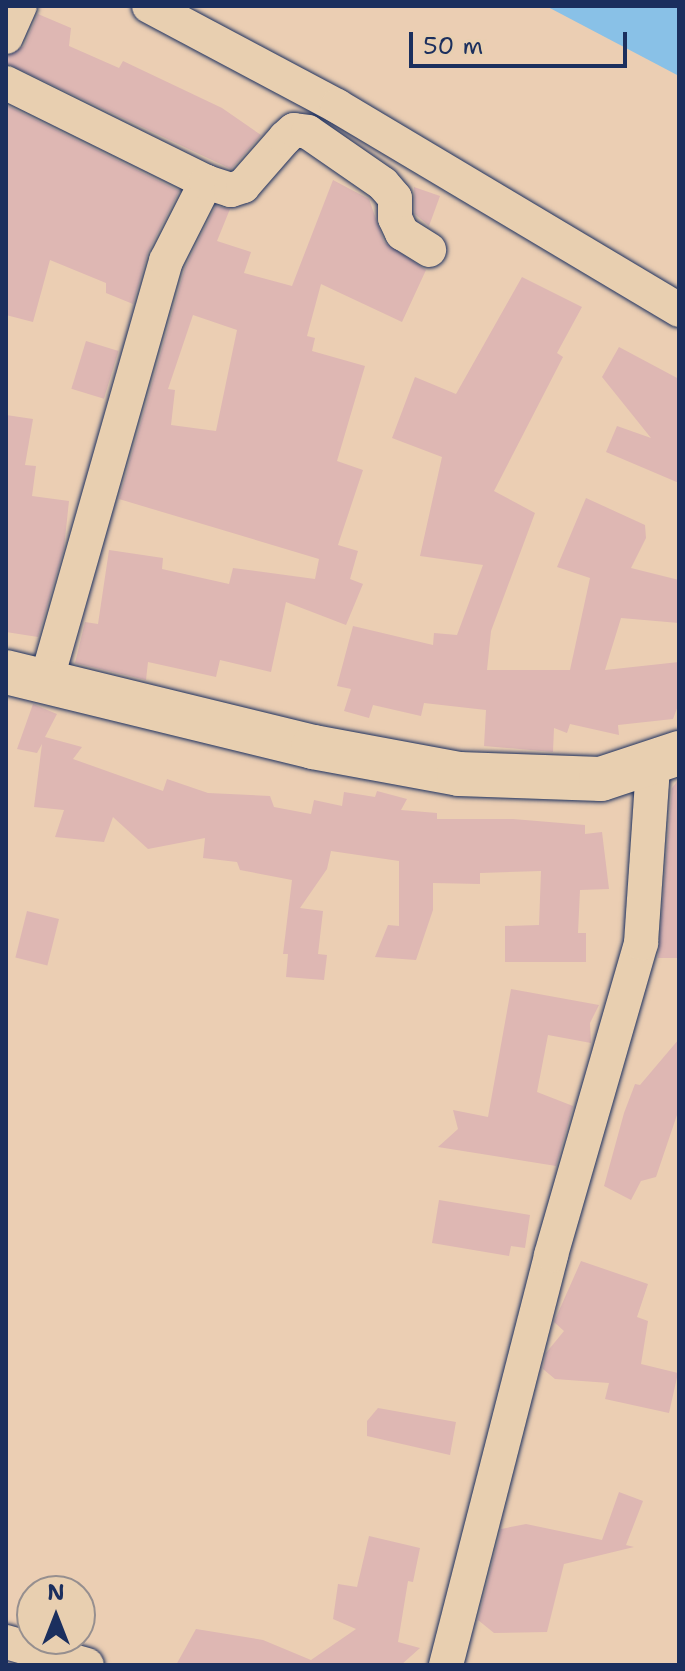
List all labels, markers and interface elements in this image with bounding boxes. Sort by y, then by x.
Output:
scale bar [413,16,631,66]
text: 50 m [423,30,483,62]
north arrow [16,1575,96,1655]
text: N [47,1578,65,1607]

